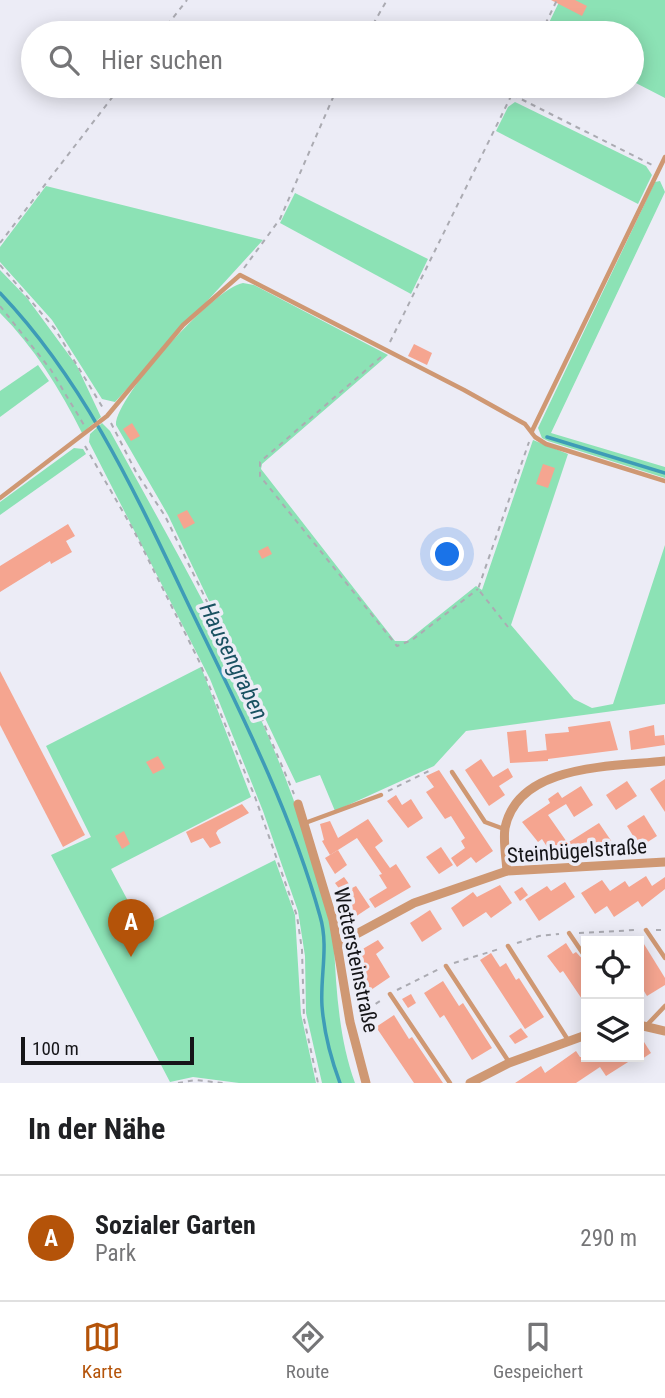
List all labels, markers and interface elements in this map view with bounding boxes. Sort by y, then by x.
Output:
search box [21,21,644,98]
icon: search [45,41,83,79]
text: Hier suchen [101,45,223,75]
your location [430,537,464,571]
water label: Hausengraben [194,598,274,724]
street label: Steinbügelstraße [506,834,648,868]
street label: Wettersteinstraße [329,885,383,1035]
pin: A [108,899,154,957]
map controls [581,936,644,1062]
button: locate [581,936,644,999]
button: layers [581,999,644,1062]
scale bar [21,1034,194,1066]
text: 100 m [32,1037,79,1060]
text: In der Nähe [28,1111,165,1146]
text: Sozialer Garten [95,1210,256,1240]
text: A [44,1225,58,1252]
text: 290 m [580,1225,637,1252]
text: Park [95,1240,136,1267]
tab: Karte [82,1318,122,1383]
tab: Route [286,1318,329,1383]
tab: Gespeichert [493,1318,583,1383]

